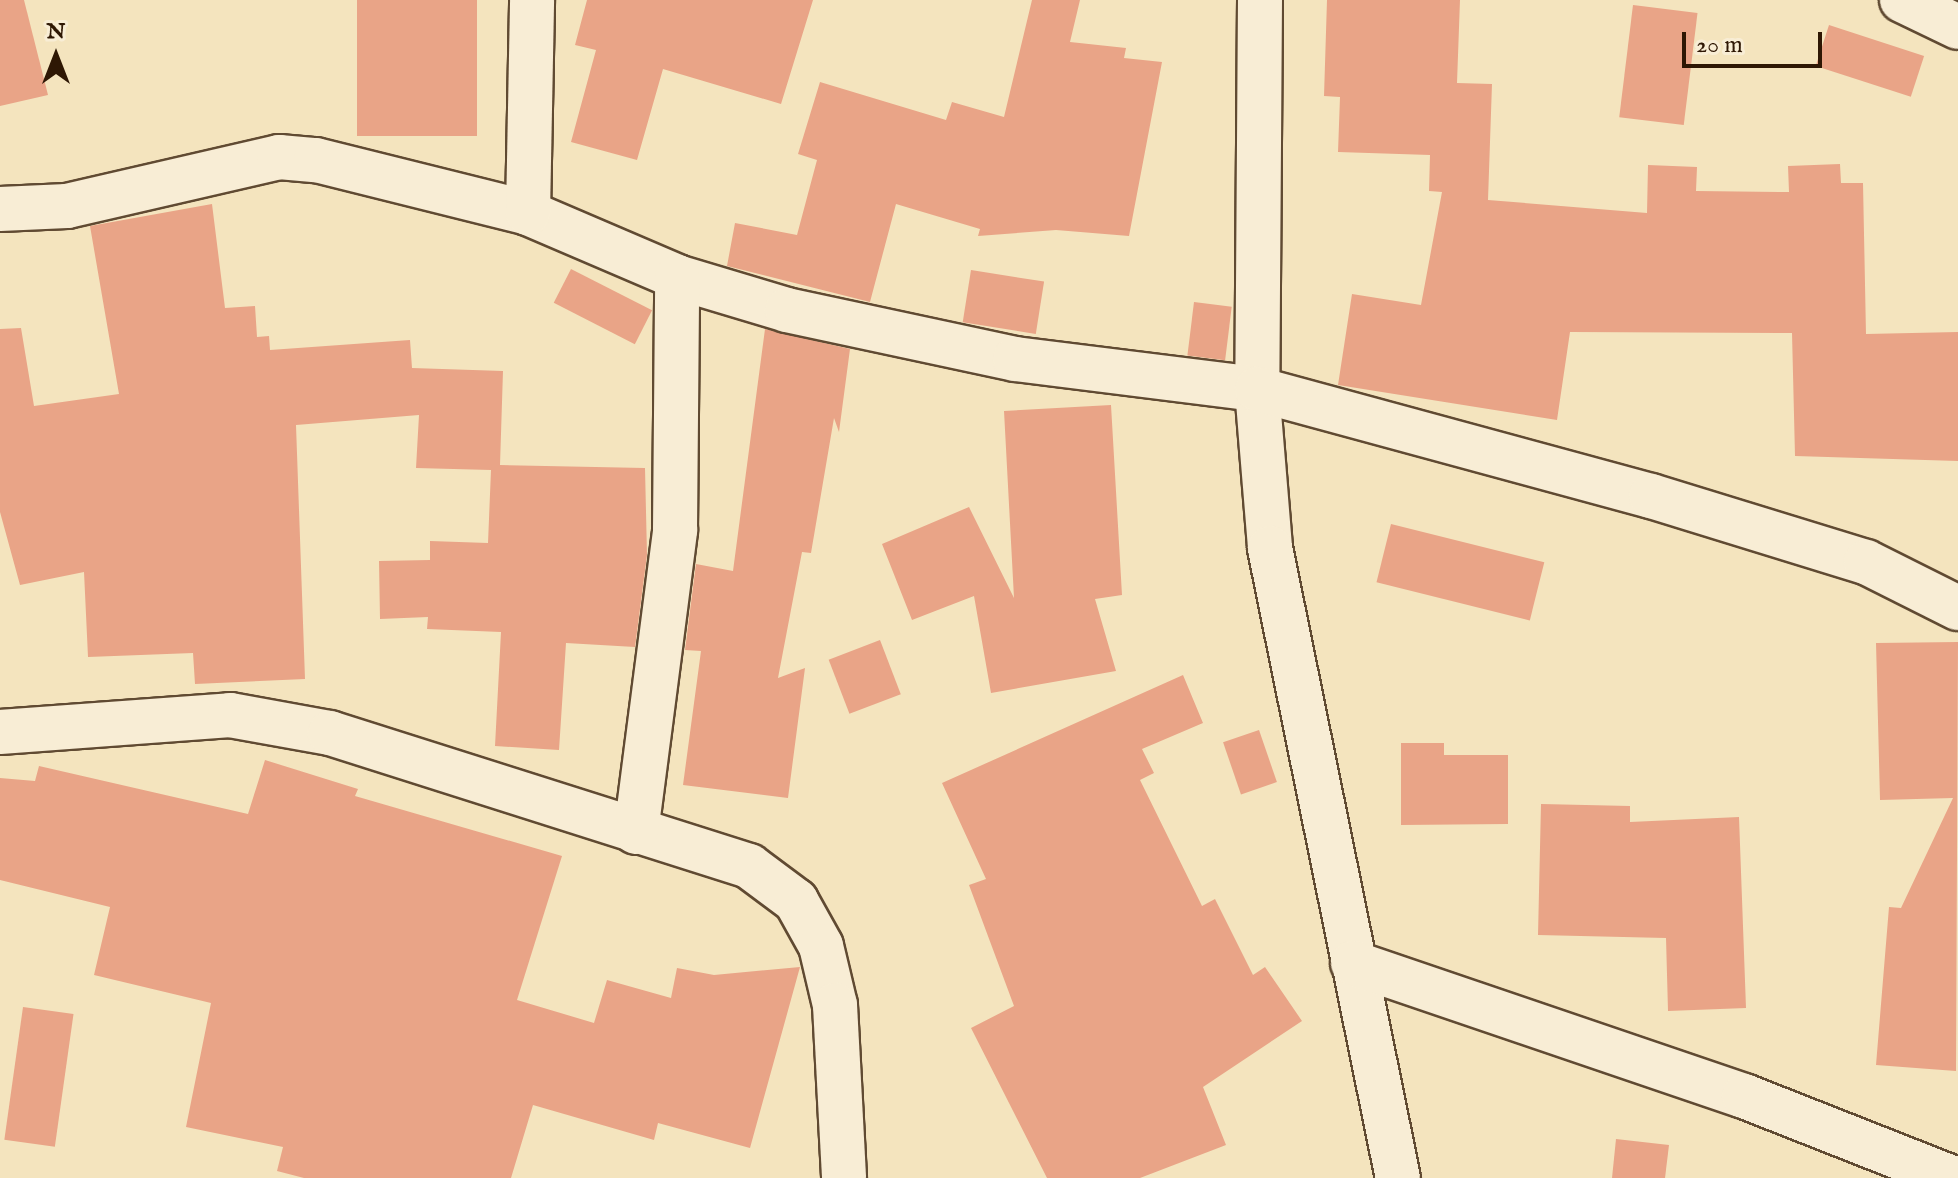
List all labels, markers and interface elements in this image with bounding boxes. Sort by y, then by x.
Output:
north arrow [16,16,96,96]
scale bar [1686,16,1826,66]
text: N [46,18,66,46]
text: 20 m [1696,30,1743,61]

